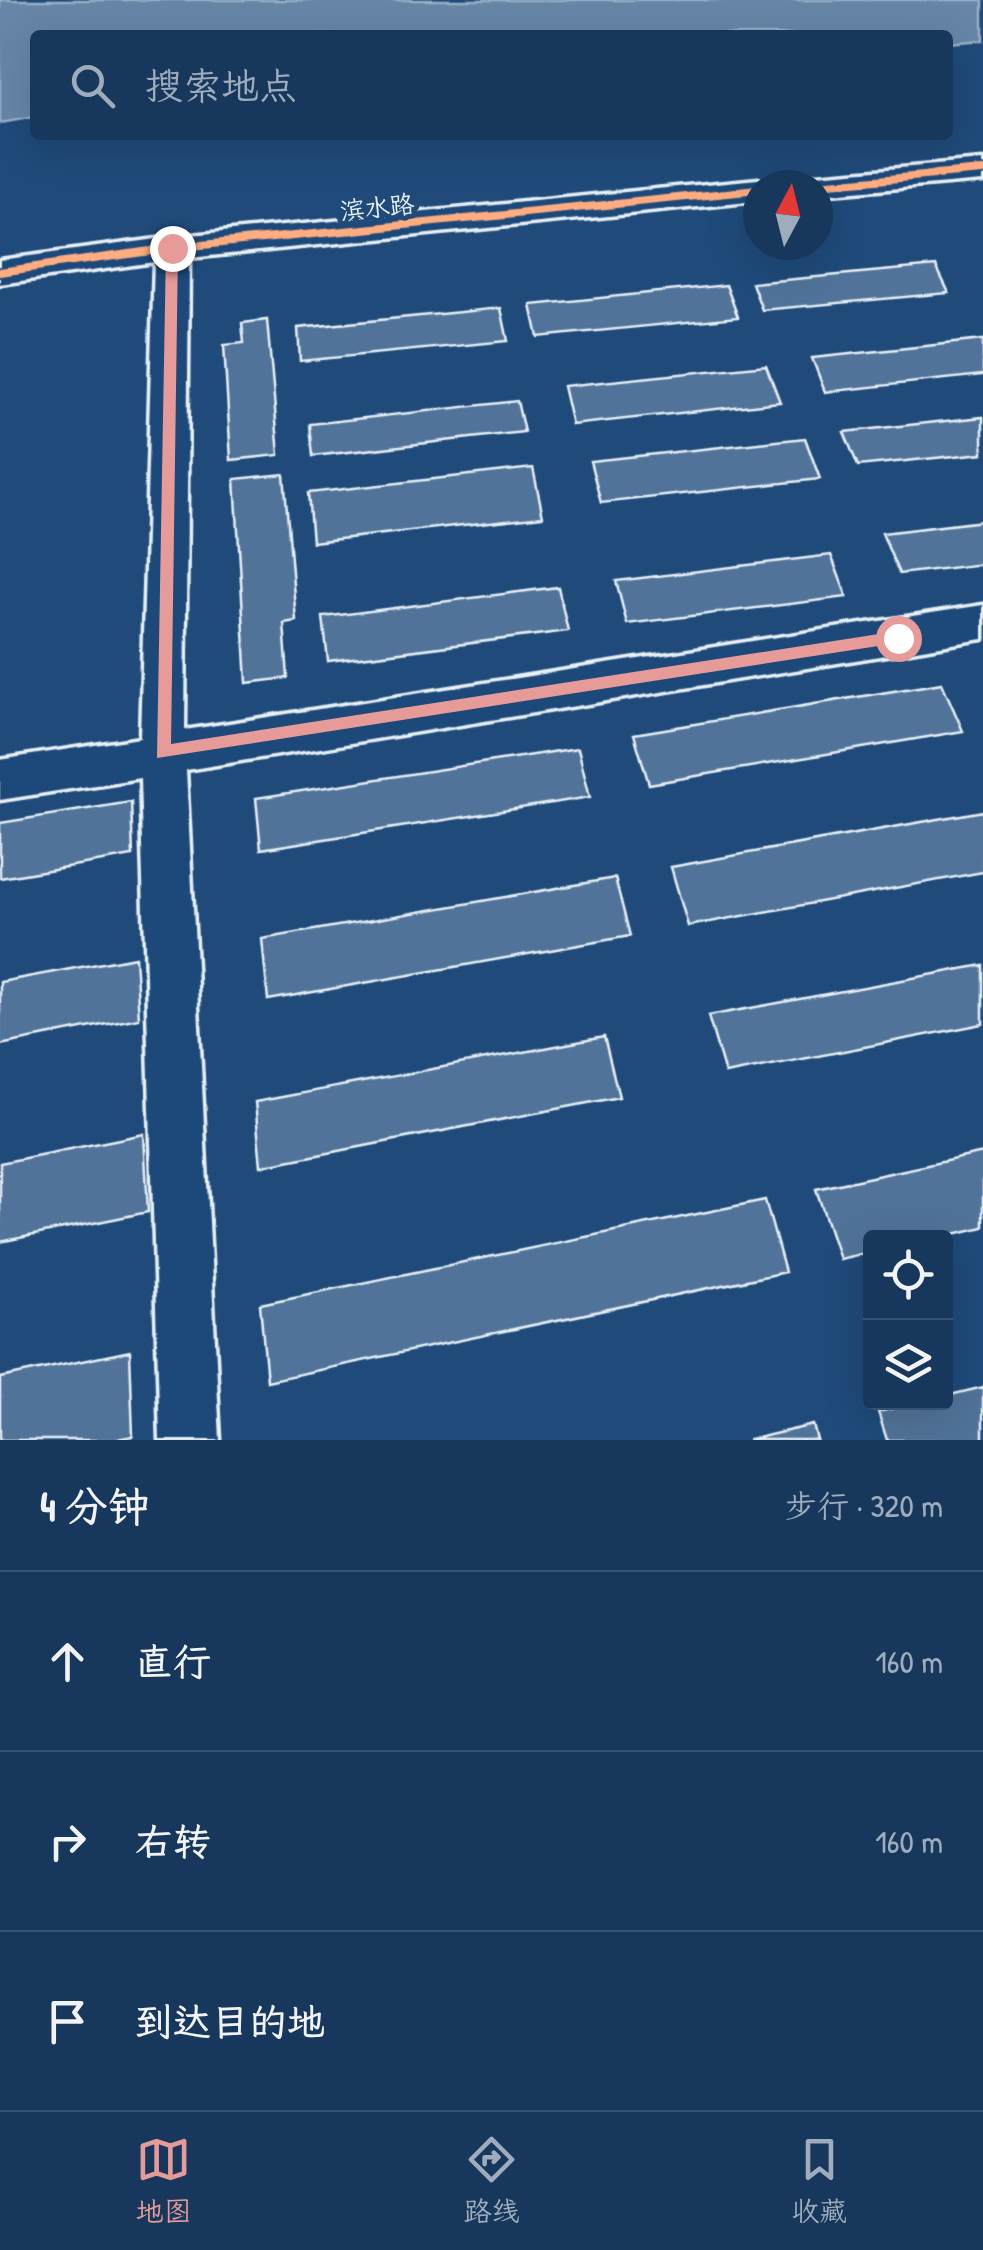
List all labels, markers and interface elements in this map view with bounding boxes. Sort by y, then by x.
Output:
search box [30,30,953,140]
icon: search [65,58,120,113]
text: 搜索地点 [145,59,297,111]
north arrow [743,170,833,260]
street label: 滨水路 [338,186,416,228]
route end [150,226,196,272]
route start [876,616,922,662]
map controls [863,1230,953,1410]
button: locate [863,1230,953,1320]
button: layers [863,1320,953,1410]
text: 4 分钟 [40,1477,149,1534]
text: 步行 · 320 m [785,1484,943,1527]
icon: ahead [40,1634,95,1689]
text: 直行 [135,1635,211,1687]
text: 160 m [875,1640,943,1683]
icon: right [40,1814,95,1869]
text: 右转 [135,1815,211,1867]
text: 160 m [875,1820,943,1863]
icon: arrive [40,1994,95,2049]
text: 到达目的地 [135,1995,325,2047]
tab: 地图 [136,2132,192,2230]
tab: 路线 [463,2132,519,2230]
tab: 收藏 [791,2132,847,2230]

